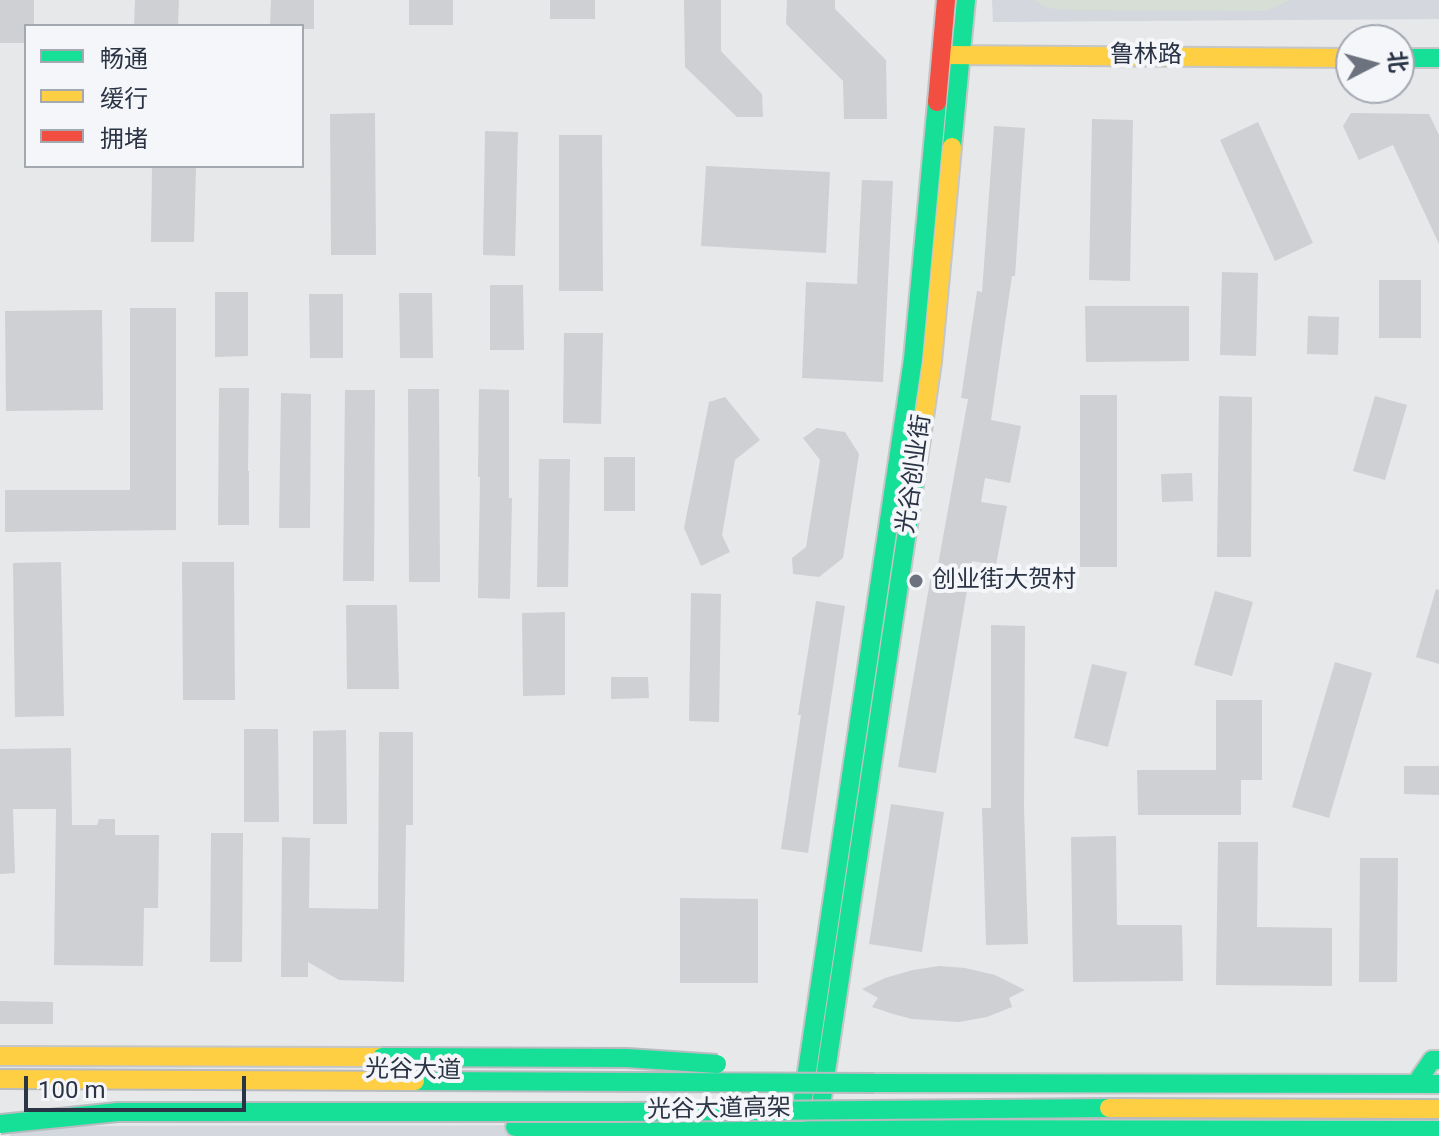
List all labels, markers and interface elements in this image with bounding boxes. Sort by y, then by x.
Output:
legend [24,24,304,168]
north arrow [1335,24,1415,104]
street label: 鲁林路 [1110,42,1182,70]
text: 畅通 [100,45,148,73]
text: 北 [1384,49,1411,74]
text: 缓行 [100,85,148,113]
text: 拥堵 [100,125,148,153]
street label: 光谷创业街 [892,413,938,535]
place label: 创业街大贺村 [932,567,1076,595]
marker: 创业街大贺村 [907,572,925,590]
street label: 光谷大道 [365,1056,461,1086]
scale bar [28,1060,250,1110]
text: 100 m [38,1076,105,1104]
street label: 光谷大道高架 [647,1094,791,1126]

